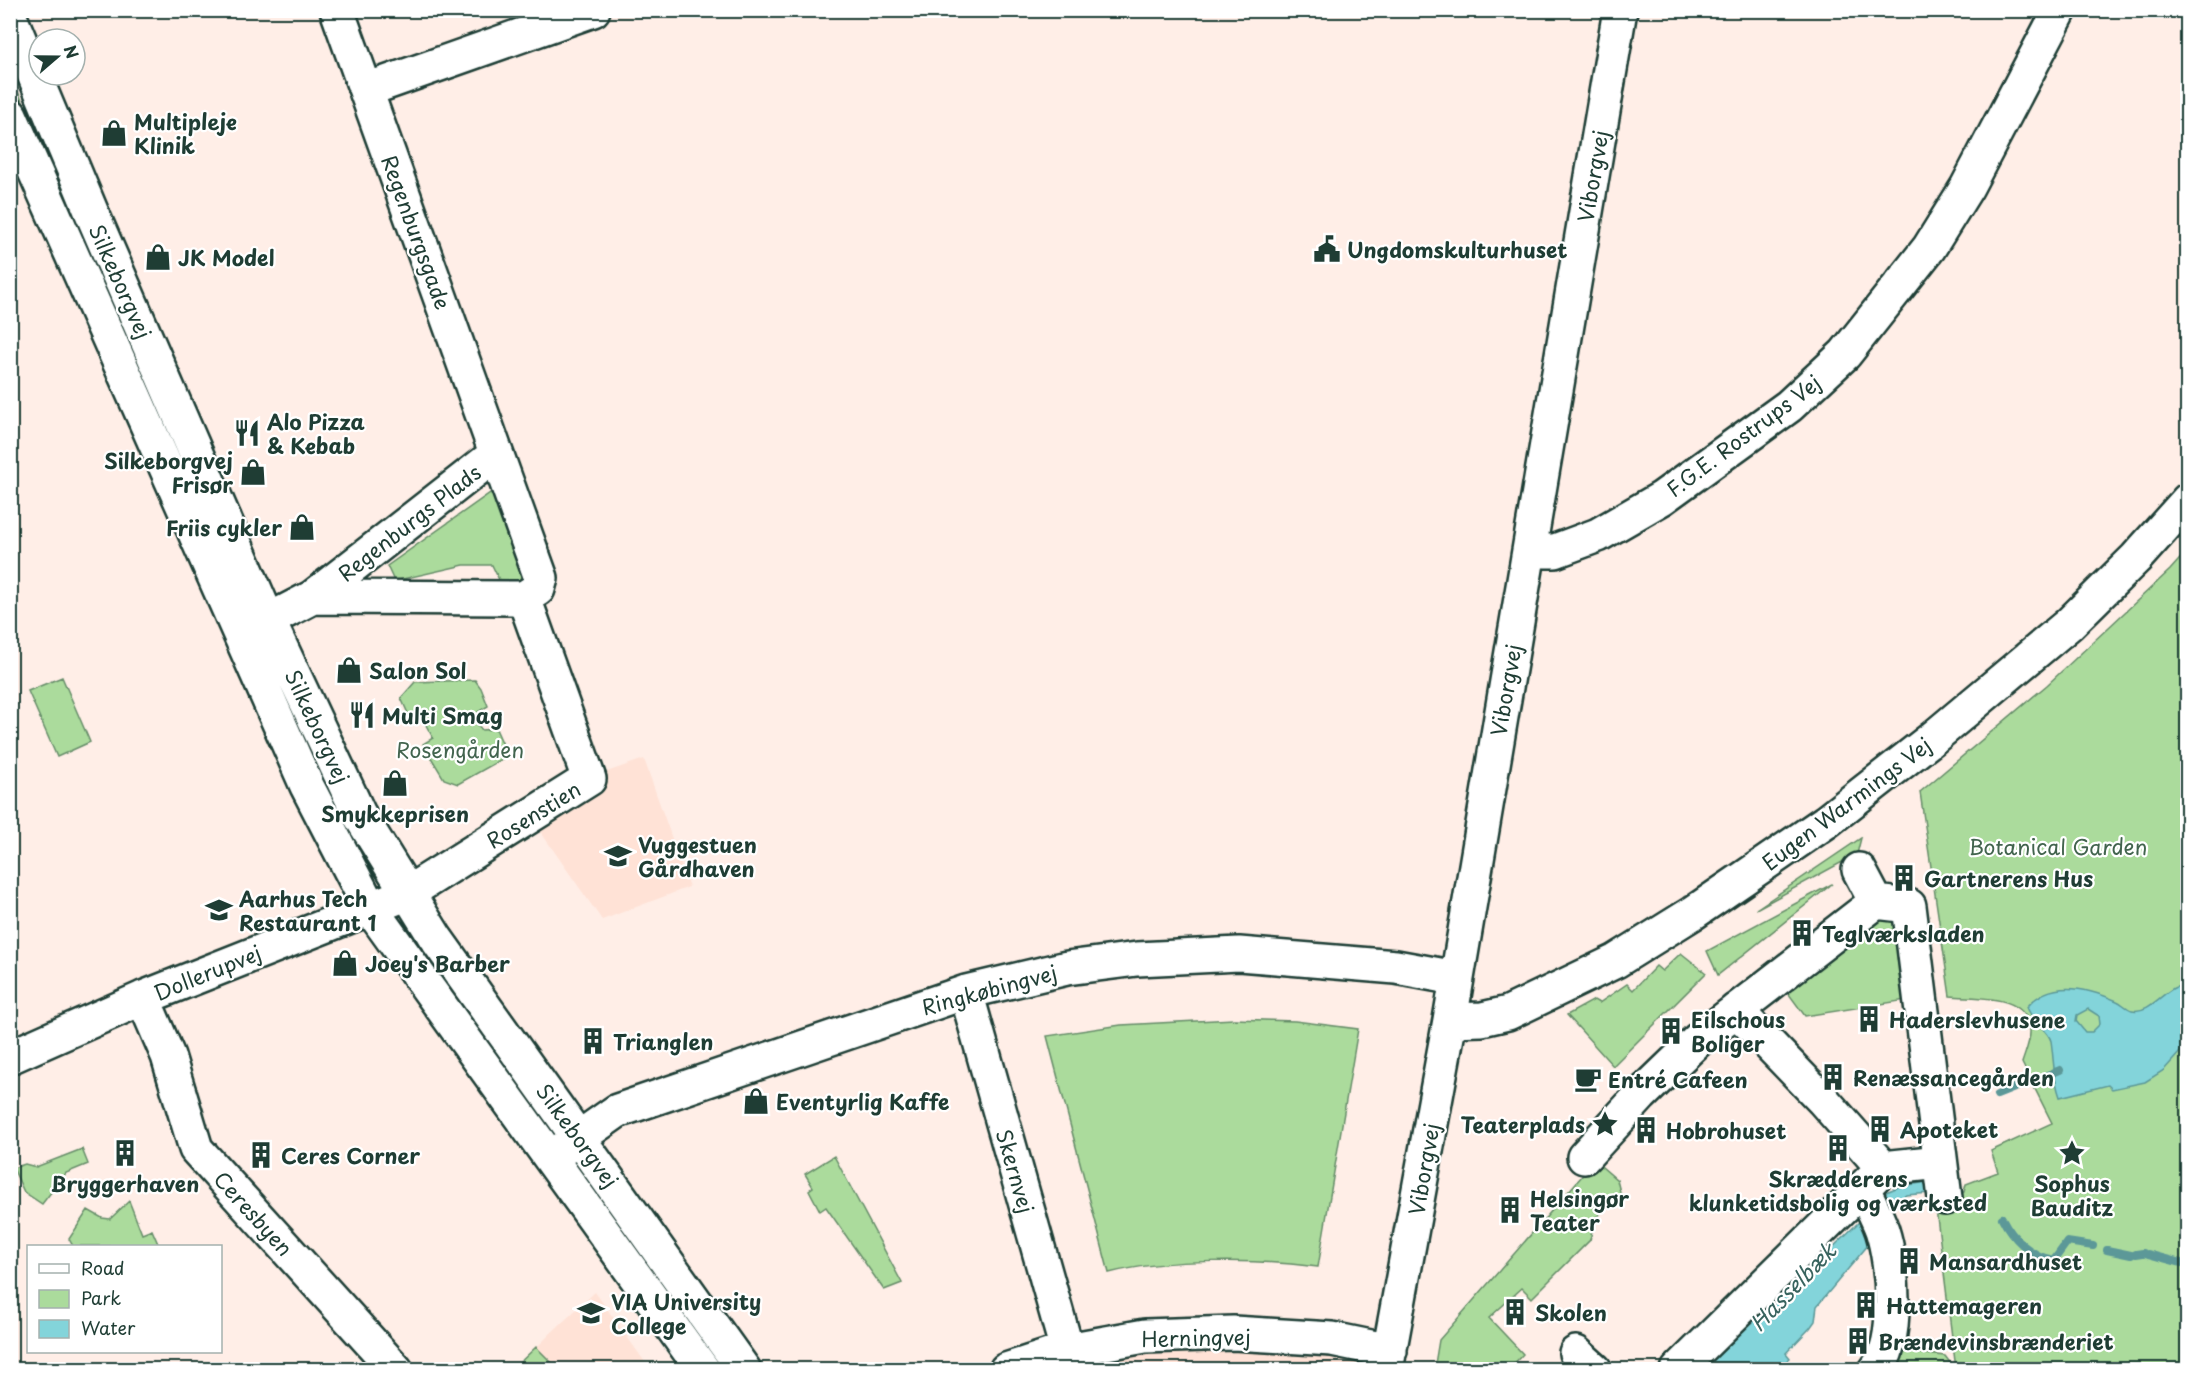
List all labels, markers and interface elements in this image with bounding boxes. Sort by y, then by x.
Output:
north arrow [27,27,87,87]
text: N [59,41,85,62]
place label: Multipleje Klinik [134,105,237,161]
shop icon: Multipleje Klinik [99,118,129,148]
street label: Viborgvej [1568,127,1616,225]
street label: Regenburgsgade [374,150,460,314]
street label: Silkeborgvej [81,219,161,343]
place label: Ungdomskulturhuset [1347,233,1568,265]
public building icon: Ungdomskulturhuset [1312,234,1342,264]
place label: JK Model [178,241,274,273]
shop icon: JK Model [143,242,173,272]
street label: F.G.E. Rostrups Vej [1659,366,1827,504]
place label: Alo Pizza & Kebab [267,405,365,461]
restaurant icon: Alo Pizza & Kebab [232,418,262,448]
place label: Silkeborgvej Frisør [104,444,233,500]
street label: Regenburgs Plads [331,456,487,588]
shop icon: Silkeborgvej Frisør [238,457,268,487]
place label: Friis cykler [166,511,282,543]
shop icon: Friis cykler [287,512,317,542]
street label: Viborgvej [1481,641,1529,739]
place label: Salon Sol [369,654,467,686]
shop icon: Salon Sol [334,655,364,685]
street label: Silkeborgvej [278,664,358,788]
place label: Multi Smag [382,699,503,731]
restaurant icon: Multi Smag [347,700,377,730]
street label: Eugen Warmings Vej [1755,729,1937,877]
park label: Rosengården [396,733,524,765]
shop icon: Smykkeprisen [380,768,410,798]
street label: Rosenstien [480,772,586,856]
place label: Smykkeprisen [321,797,469,829]
place label: Vuggestuen Gårdhaven [638,828,757,884]
park label: Botanical Garden [1969,830,2147,862]
school or university icon: Vuggestuen Gårdhaven [603,841,633,871]
place label: Gartnerens Hus [1924,862,2093,894]
building icon: Gartnerens Hus [1889,863,1919,893]
place label: Aarhus Tech Restaurant 1 [238,882,377,938]
school or university icon: Aarhus Tech Restaurant 1 [204,895,234,925]
place label: Teglværksladen [1822,917,1985,949]
building icon: Teglværksladen [1787,918,1817,948]
street label: Dollerupvej [148,936,266,1008]
place label: Joey's Barber [365,947,510,979]
shop icon: Joey's Barber [330,948,360,978]
street label: Ringkøbingvej [918,956,1060,1022]
place label: Eilschous Boliger [1691,1003,1785,1059]
place label: Haderslevhusene [1889,1003,2065,1035]
building icon: Haderslevhusene [1854,1004,1884,1034]
building icon: Eilschous Boliger [1656,1016,1686,1046]
place label: Trianglen [613,1025,713,1057]
building icon: Trianglen [578,1026,608,1056]
place label: Renæssancegården [1853,1061,2054,1093]
building icon: Renæssancegården [1818,1062,1848,1092]
place label: Entré Cafeen [1608,1063,1748,1095]
cafe icon: Entré Cafeen [1573,1064,1603,1094]
street label: Silkeborgvej [529,1076,627,1194]
place label: Eventyrlig Kaffe [776,1085,949,1117]
shop icon: Eventyrlig Kaffe [741,1086,771,1116]
place label: Teaterplads [1461,1108,1585,1140]
place icon: Teaterplads [1590,1109,1620,1139]
place label: Apoteket [1900,1113,1998,1145]
place label: Hobrohuset [1666,1114,1786,1146]
building icon: Apoteket [1865,1114,1895,1144]
building icon: Hobrohuset [1631,1115,1661,1145]
street label: Viborgvej [1399,1120,1447,1218]
street label: Skernvej [989,1125,1043,1217]
building icon: Skrædderens klunketidsbolig og værksted [1823,1133,1853,1163]
building icon: Bryggerhaven [110,1138,140,1168]
place icon: Sophus Bauditz [2057,1138,2087,1168]
place label: Ceres Corner [281,1139,420,1171]
building icon: Ceres Corner [246,1140,276,1170]
place label: Skrædderens klunketidsbolig og værksted [1689,1162,1987,1218]
street label: Ceresbyen [207,1163,301,1263]
place label: Bryggerhaven [51,1167,199,1199]
place label: Sophus Bauditz [2031,1167,2114,1223]
place label: Helsingør Teater [1530,1182,1629,1238]
building icon: Helsingør Teater [1495,1195,1525,1225]
water label: Hasselbæk [1741,1233,1844,1338]
legend [27,1245,222,1353]
place label: Mansardhuset [1929,1245,2082,1277]
building icon: Mansardhuset [1894,1246,1924,1276]
text: Road [81,1254,125,1281]
text: Park [81,1284,121,1311]
place label: VIA University College [611,1285,761,1341]
place label: Hattemageren [1886,1289,2042,1321]
building icon: Hattemageren [1851,1290,1881,1320]
place label: Skolen [1535,1296,1607,1328]
building icon: Skolen [1500,1297,1530,1327]
school or university icon: VIA University College [576,1298,606,1328]
text: Water [81,1314,136,1341]
street label: Herningvej [1141,1320,1251,1354]
place label: Brændevinsbrænderiet [1878,1325,2114,1357]
building icon: Brændevinsbrænderiet [1843,1326,1873,1356]

